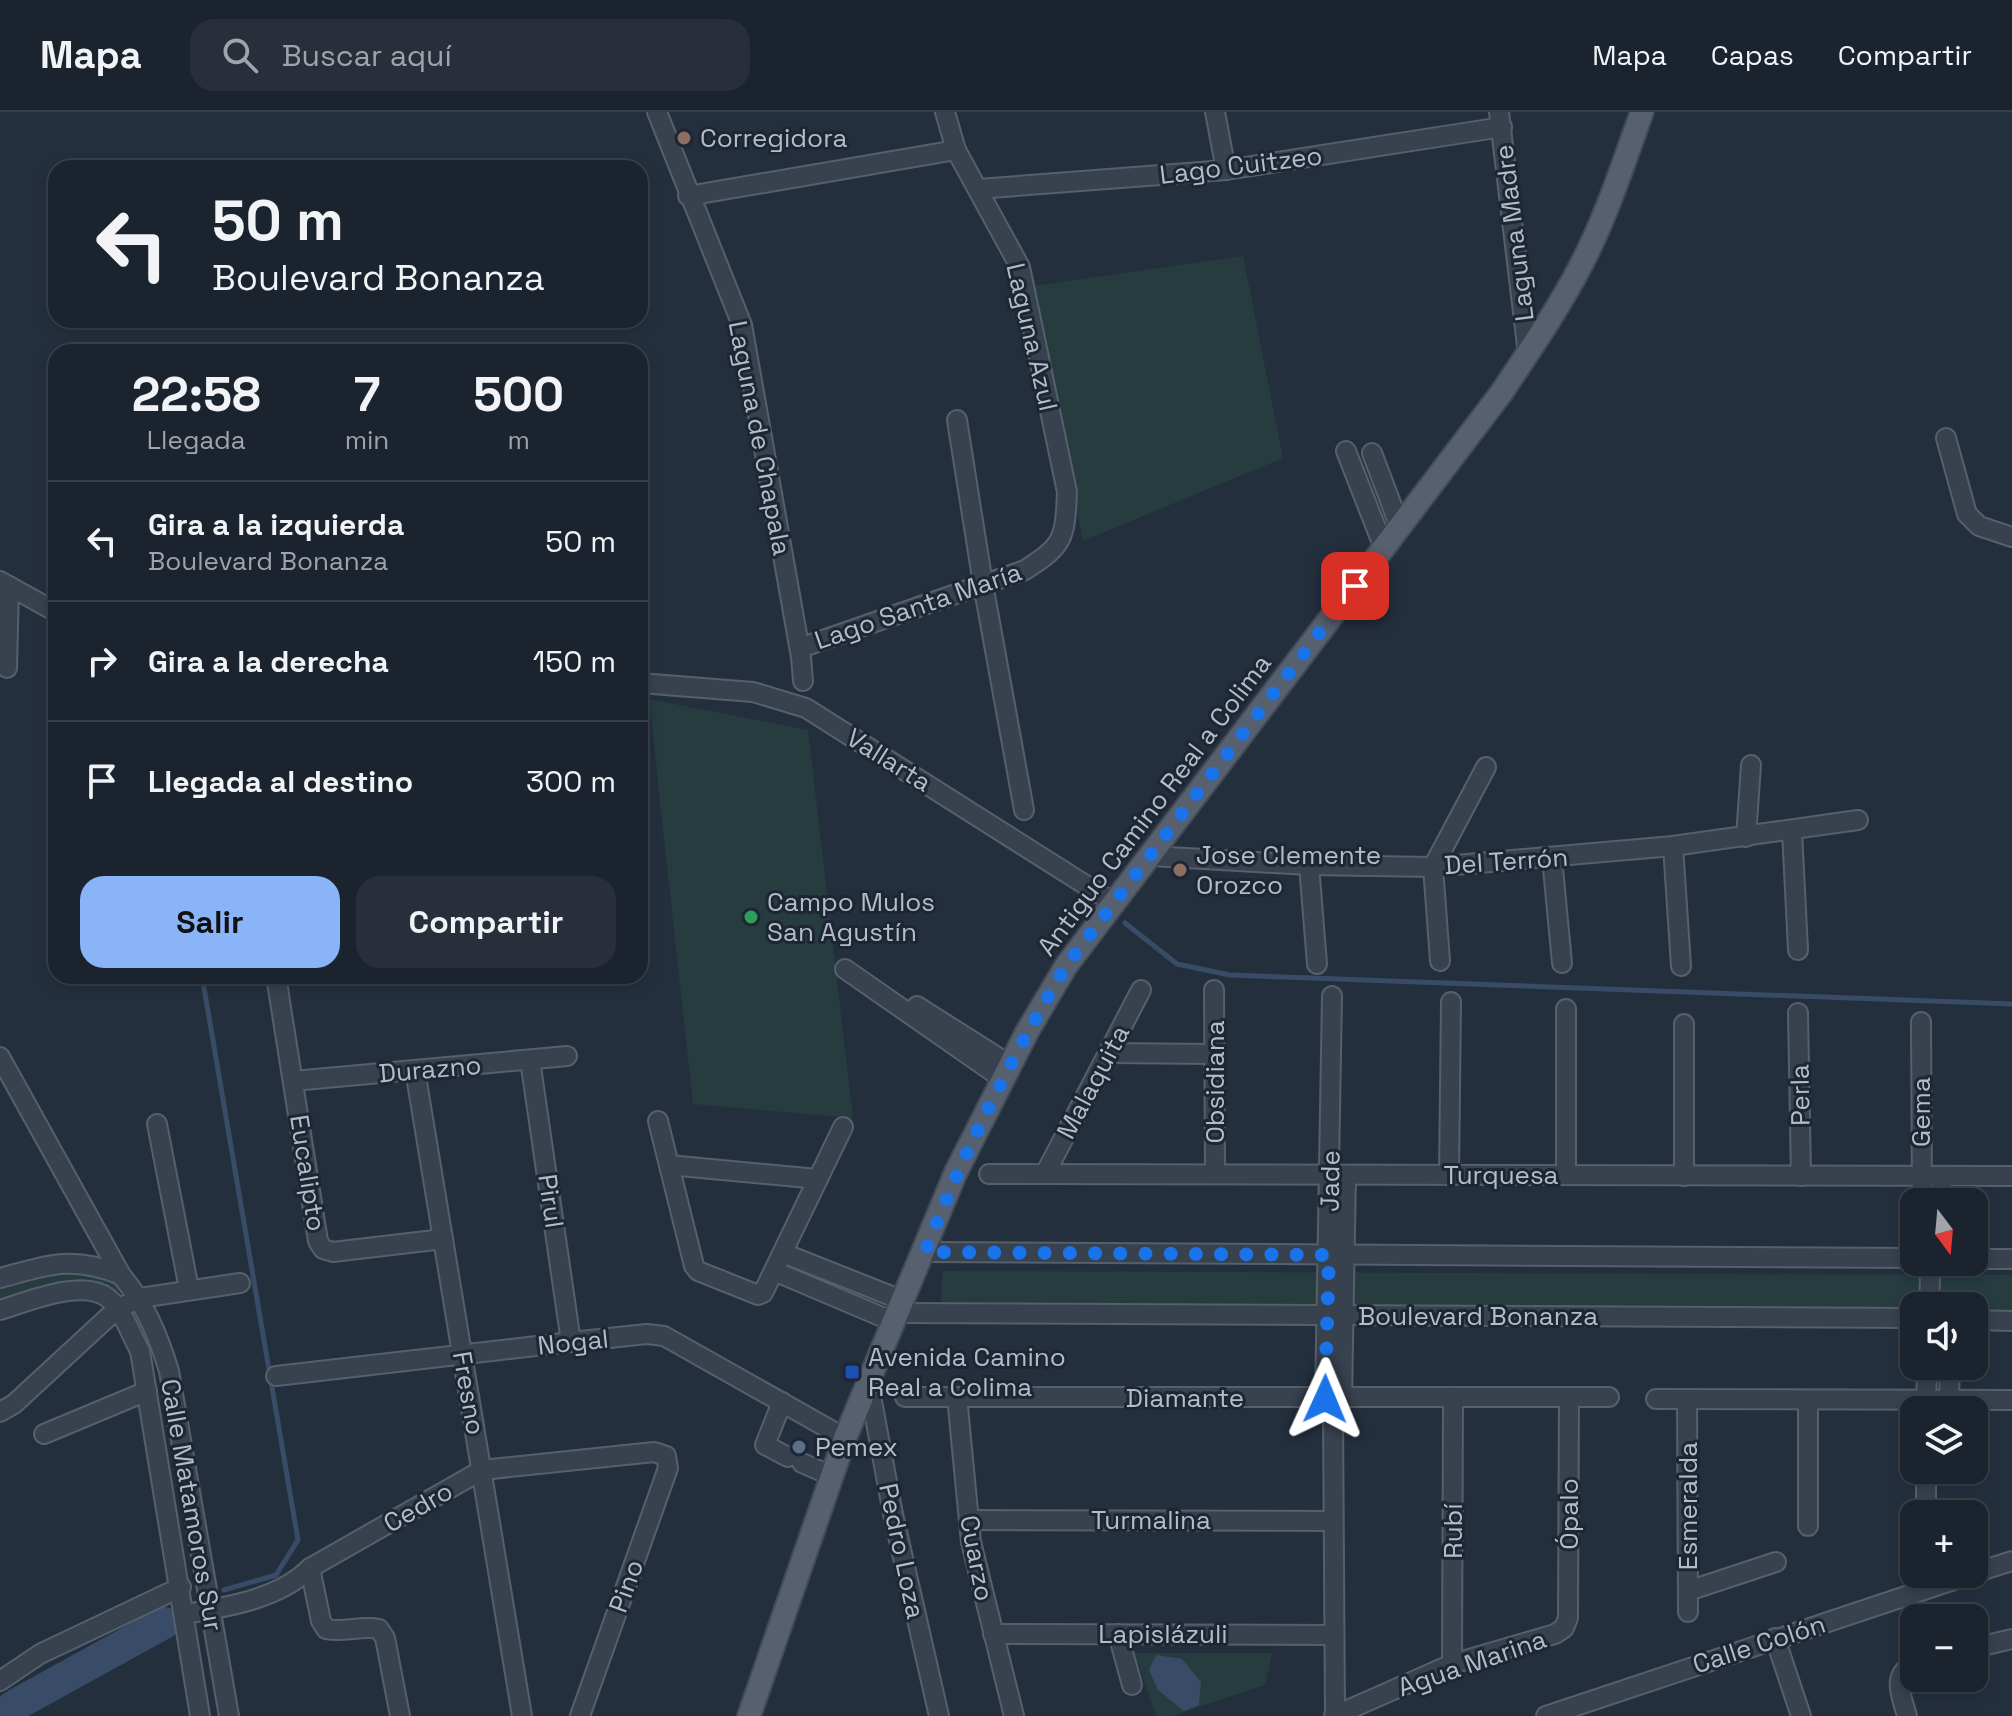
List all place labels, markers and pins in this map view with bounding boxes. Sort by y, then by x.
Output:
place label: Corregidora [700,121,848,155]
marker: Corregidora [675,129,693,147]
pin [1321,552,1389,620]
place label: Jose Clemente Orozco [1196,838,1381,902]
marker: Jose Clemente Orozco [1171,861,1189,879]
place label: Campo Mulos San Agustín [767,885,935,949]
marker: Campo Mulos San Agustín [742,908,760,926]
place label: Avenida Camino Real a Colima [868,1340,1066,1404]
marker: Avenida Camino Real a Colima [843,1363,861,1381]
place label: Pemex [815,1430,898,1464]
marker: Pemex [790,1438,808,1456]

